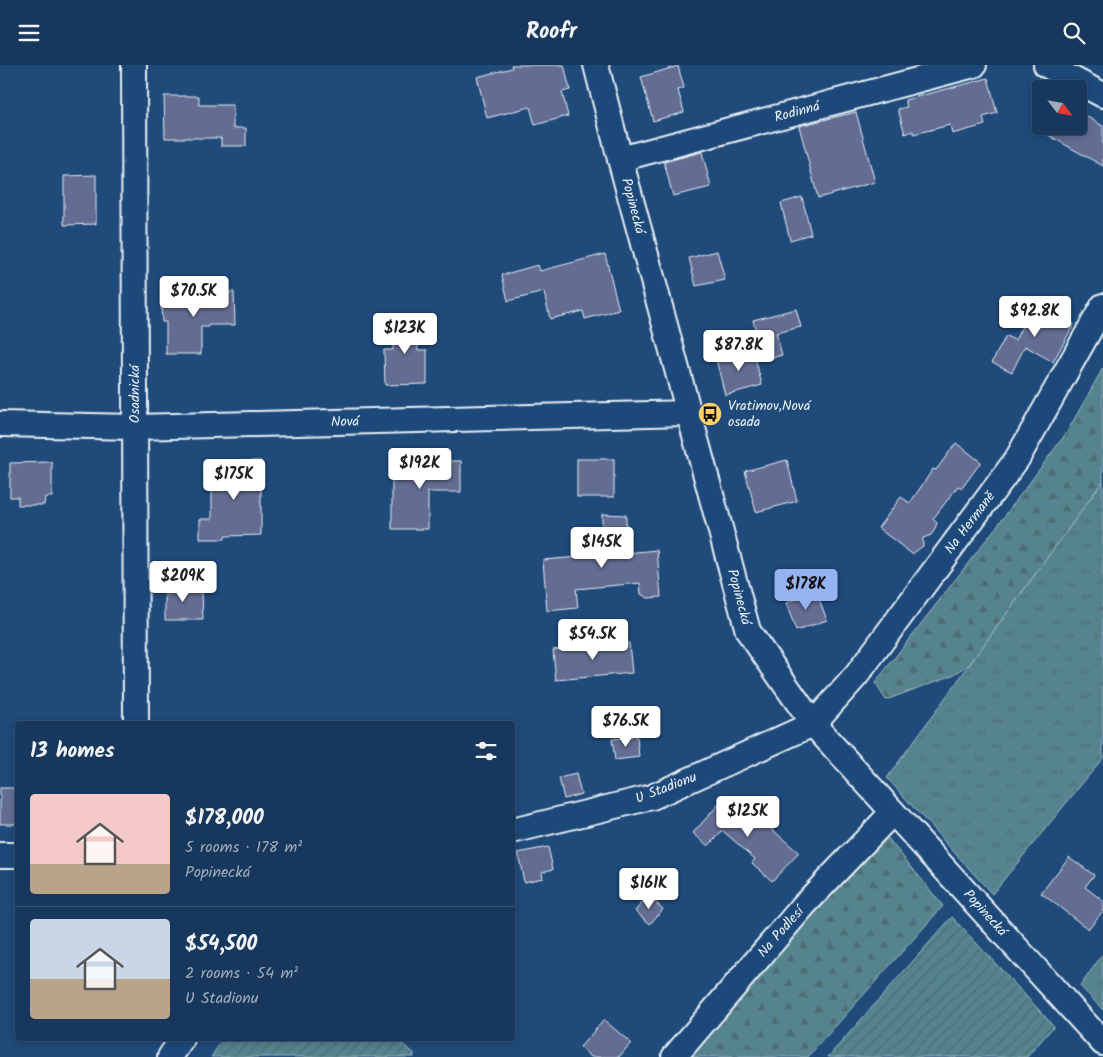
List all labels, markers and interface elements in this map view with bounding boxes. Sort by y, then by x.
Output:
text: Roofr [526,15,577,50]
icon: menu [15,19,43,47]
icon: search [1060,19,1088,47]
north arrow [1032,80,1088,135]
map controls [1032,80,1087,135]
street label: Rodinná [772,95,824,129]
street label: Popinecká [615,176,651,238]
pin: $70.5K [153,275,235,318]
text: $70.5K [171,279,217,304]
pin: $92.8K [994,295,1076,338]
text: $92.8K [1010,299,1060,324]
pin: $123K [370,313,440,355]
text: $123K [384,316,426,341]
pin: $87.8K [698,329,780,372]
text: $87.8K [714,333,764,358]
street label: Osadnická [124,363,146,423]
place label: Vratimov,Nová osada [728,395,812,433]
bus stop icon: Vratimov,Nová osada [697,401,723,427]
street label: Nová [331,411,361,433]
pin: $192K [385,447,455,490]
text: $192K [399,451,441,476]
pin: $175K [199,459,269,501]
text: $175K [214,462,254,487]
street label: Na Hermaně [939,486,1001,559]
pin: $145K [567,527,637,569]
text: $145K [582,530,622,555]
pin: $209K [148,561,218,603]
text: $209K [161,564,205,589]
street label: Popinecká [721,567,757,629]
pin: $178K [771,569,841,611]
text: $178K [786,572,826,597]
pin: $54.5K [552,619,634,661]
text: $54.5K [569,622,617,647]
pin: $76.5K [585,705,667,748]
text: $76.5K [602,709,650,734]
text: 13 homes [30,735,115,768]
icon: filters [472,737,500,765]
street label: U Stadionu [632,766,700,810]
pin: $125K [713,795,783,838]
text: $125K [727,799,769,824]
text: $178,000 [185,802,264,835]
icon: home [70,814,130,874]
text: 5 rooms · 178 m² [185,835,302,860]
text: Popinecká [185,860,250,885]
pin: $161K [614,867,684,910]
text: $161K [630,871,668,896]
street label: Popinecká [958,884,1013,943]
street label: Na Podlesí [752,900,811,962]
text: $54,500 [185,928,257,961]
icon: home [70,939,130,999]
text: 2 rooms · 54 m² [185,961,298,986]
text: U Stadionu [185,986,258,1011]

